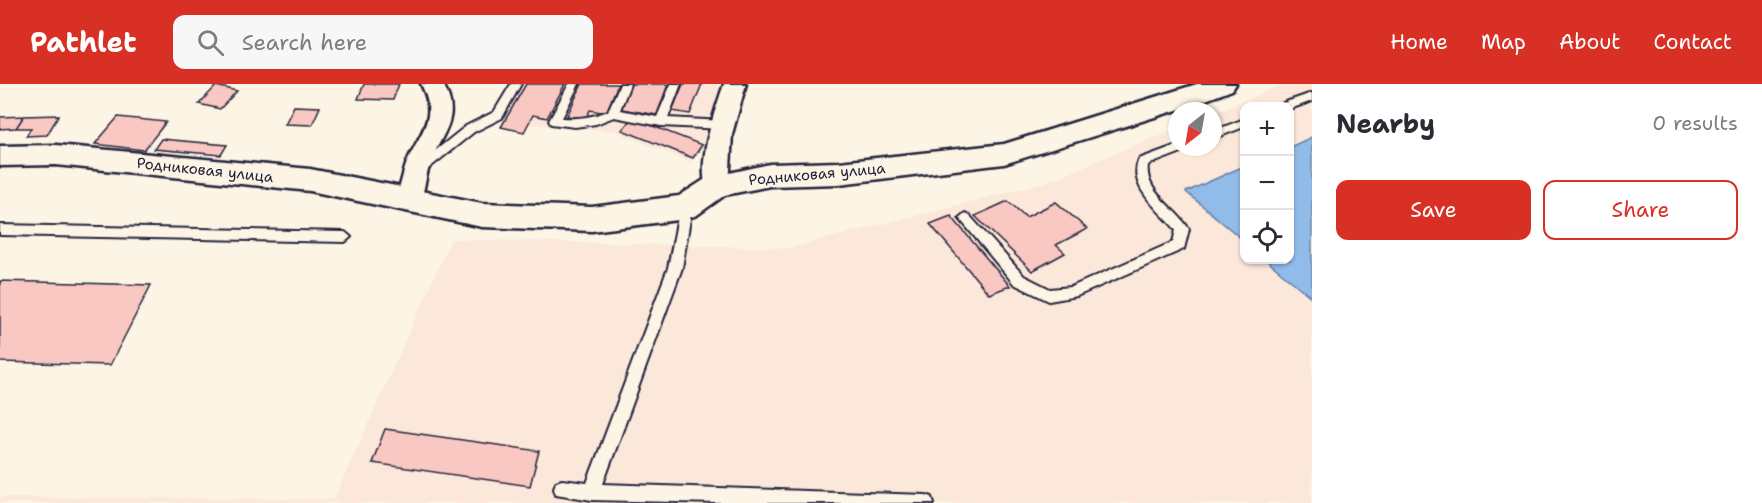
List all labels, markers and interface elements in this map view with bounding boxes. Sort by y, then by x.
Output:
search box [173,15,593,69]
text: Pathlet [30,23,137,61]
icon: search [194,26,227,59]
text: Search here [242,28,367,57]
text: Home [1390,28,1448,56]
text: Map [1481,28,1526,56]
text: About [1559,28,1620,56]
text: Contact [1653,28,1732,56]
north arrow [1168,102,1222,156]
map controls [1240,102,1294,264]
button: + [1240,102,1294,156]
text: Nearby [1336,106,1435,141]
text: 0 results [1652,110,1738,136]
street label: Родниковая улица [136,153,275,187]
button: − [1240,156,1294,210]
street label: Родниковая улица [748,158,887,190]
button: Save [1336,180,1531,240]
button: Share [1543,180,1738,240]
button: locate [1240,210,1294,264]

